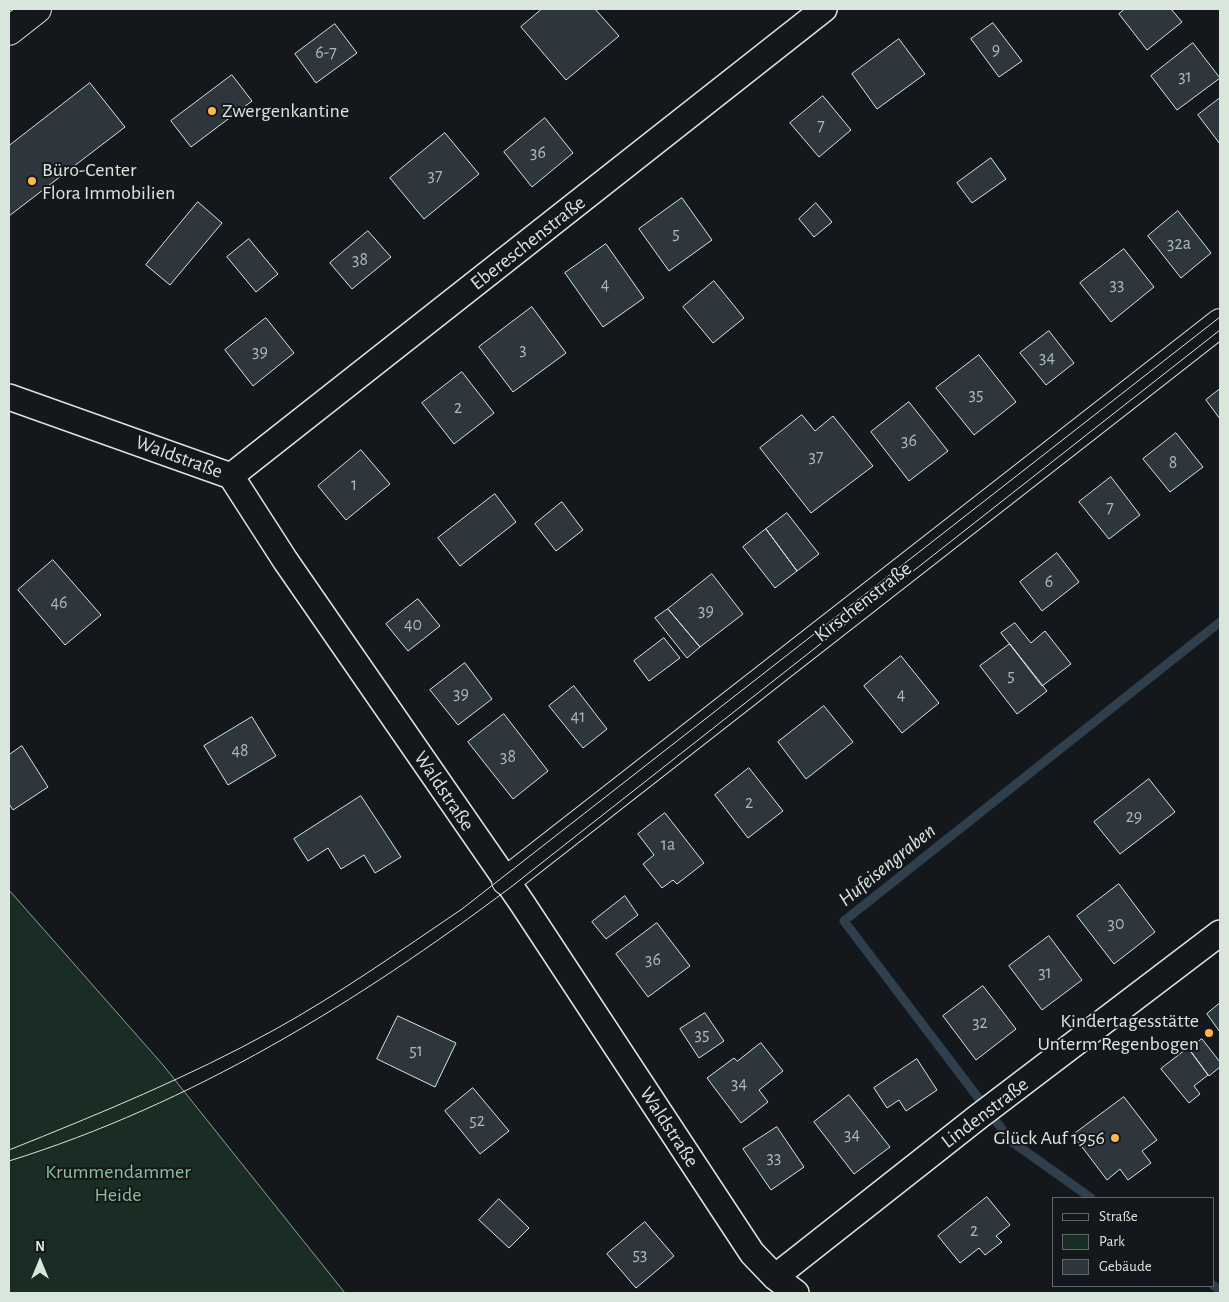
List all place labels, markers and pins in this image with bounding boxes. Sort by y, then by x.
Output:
place label: Zwergenkantine [222,99,349,123]
marker: Zwergenkantine [206,105,218,117]
place label: Büro-Center Flora Immobilien [42,158,175,205]
marker: Büro-Center Flora Immobilien [26,175,38,187]
place label: Kindertagesstätte Unterm Regenbogen [1037,1009,1199,1056]
marker: Kindertagesstätte Unterm Regenbogen [1203,1027,1215,1039]
place label: Glück Auf 1956 [993,1126,1105,1150]
marker: Glück Auf 1956 [1109,1132,1121,1144]

